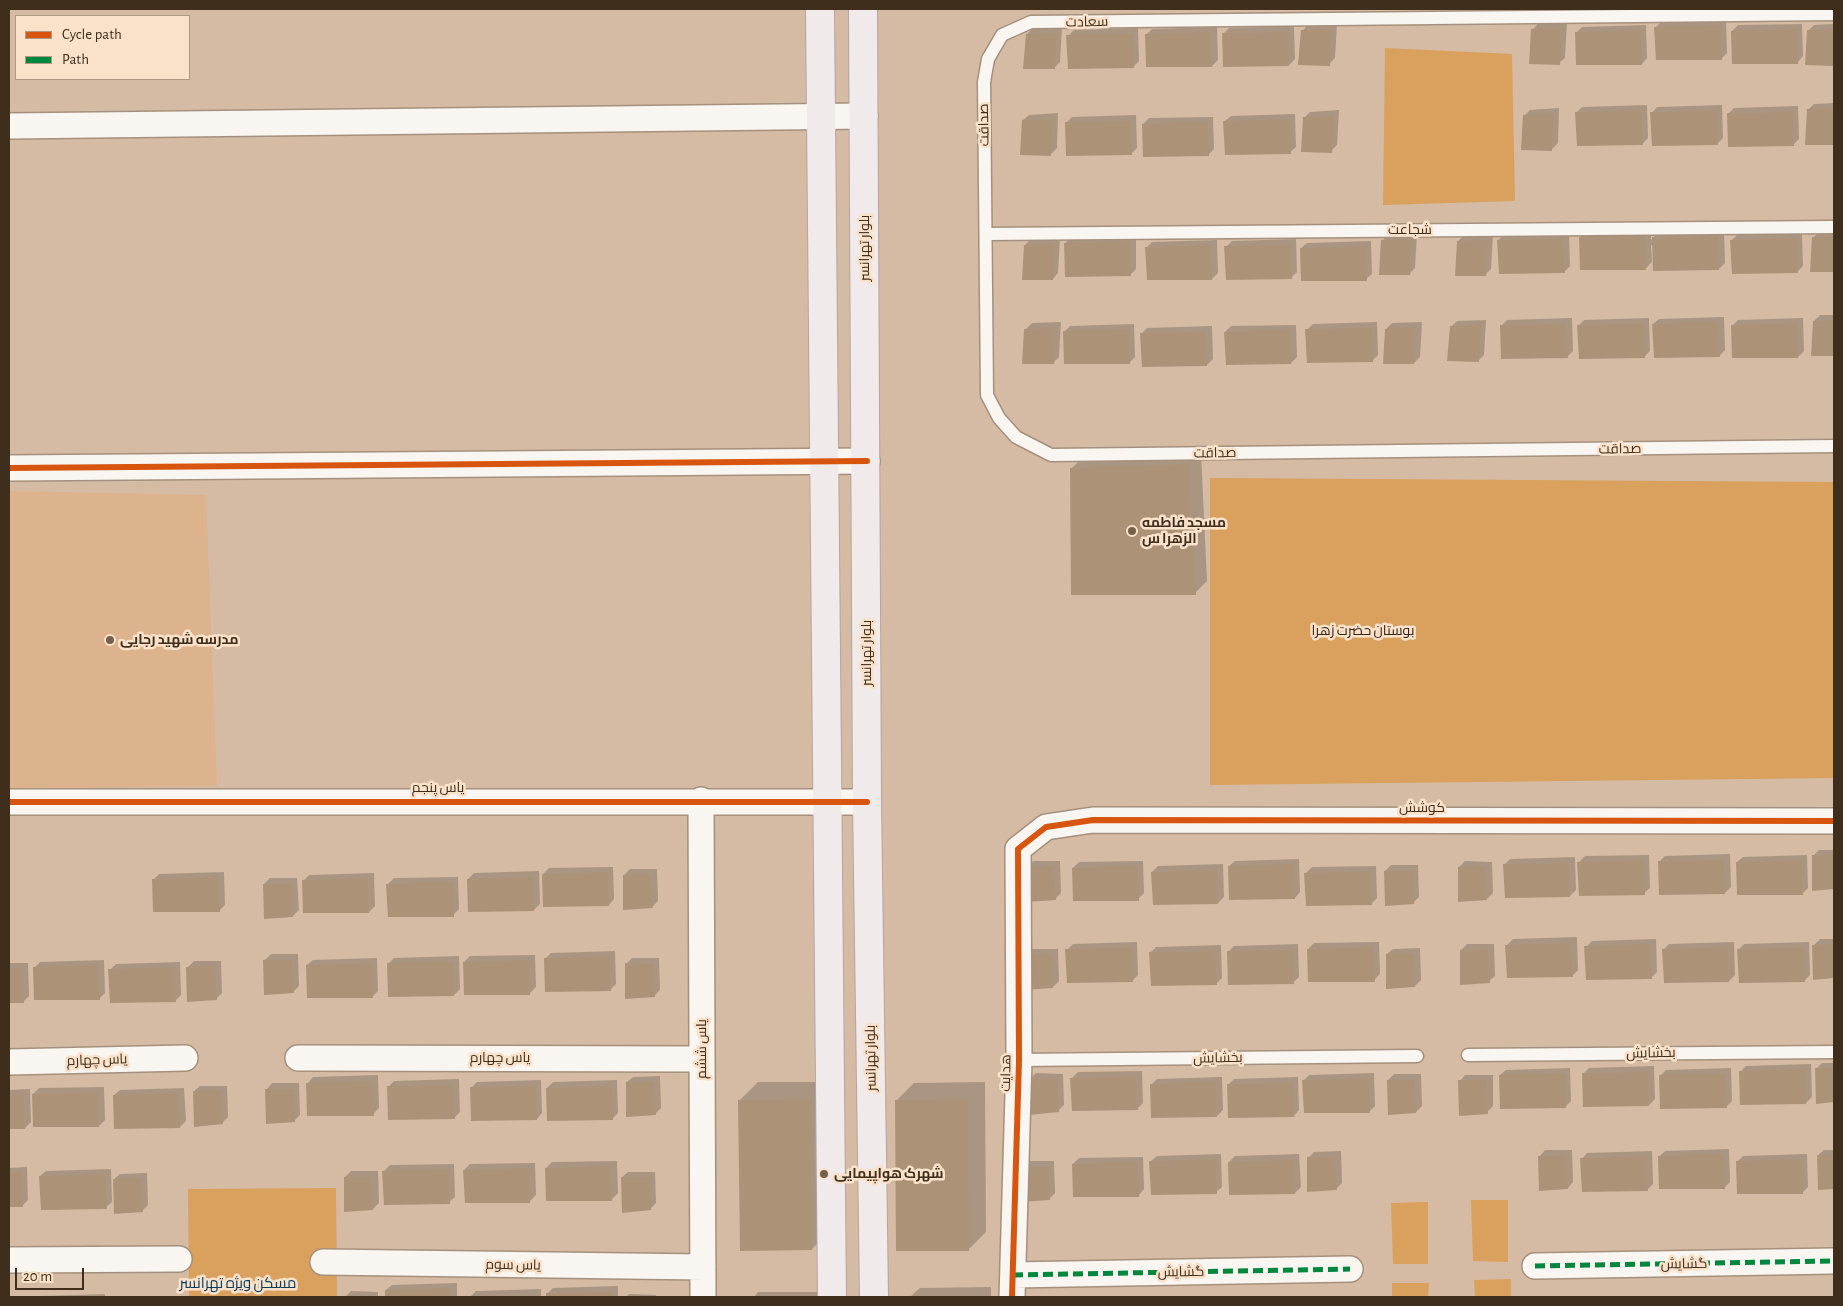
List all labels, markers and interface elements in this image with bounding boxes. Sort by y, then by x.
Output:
street label: سعادت [1066,13,1108,31]
legend [15,15,190,80]
text: Cycle path [62,27,122,42]
text: Path [62,52,89,67]
street label: صداقت [975,104,993,146]
street label: بلوار تهرانسر [857,215,873,281]
street label: شجاعت [1388,222,1432,238]
street label: صداقت [1599,440,1641,458]
street label: صداقت [1194,444,1236,462]
place label: مسجد فاطمه الزهرا س [1142,515,1226,548]
marker: مسجد فاطمه الزهرا س [1126,525,1138,537]
street label: بلوار تهرانسر [859,620,875,686]
park label: بوستان حضرت زهرا [1312,623,1414,639]
place label: مدرسه شهید رجایی [120,632,239,648]
marker: مدرسه شهید رجایی [104,634,116,646]
street label: یاس پنجم [412,780,464,796]
street label: کوشش [1399,800,1445,816]
street label: یاس ششم [694,1019,710,1079]
street label: بلوار تهرانسر [862,1025,880,1091]
street label: بخشایش [1626,1044,1676,1062]
street label: بخشایش [1193,1049,1243,1067]
street label: یاس چهارم [470,1050,530,1066]
street label: یاس چهارم [66,1051,128,1069]
street label: هدایت [997,1054,1015,1092]
place label: شهرک هواپیمایی [834,1166,944,1182]
marker: شهرک هواپیمایی [818,1168,830,1180]
street label: گشایش [1660,1255,1708,1273]
street label: یاس سوم [485,1256,541,1274]
scale bar [18,1258,86,1290]
street label: گشایش [1157,1263,1205,1281]
text: 20 m [23,1269,52,1284]
district label: مسکن ویژه تهرانسر [180,1274,296,1292]

